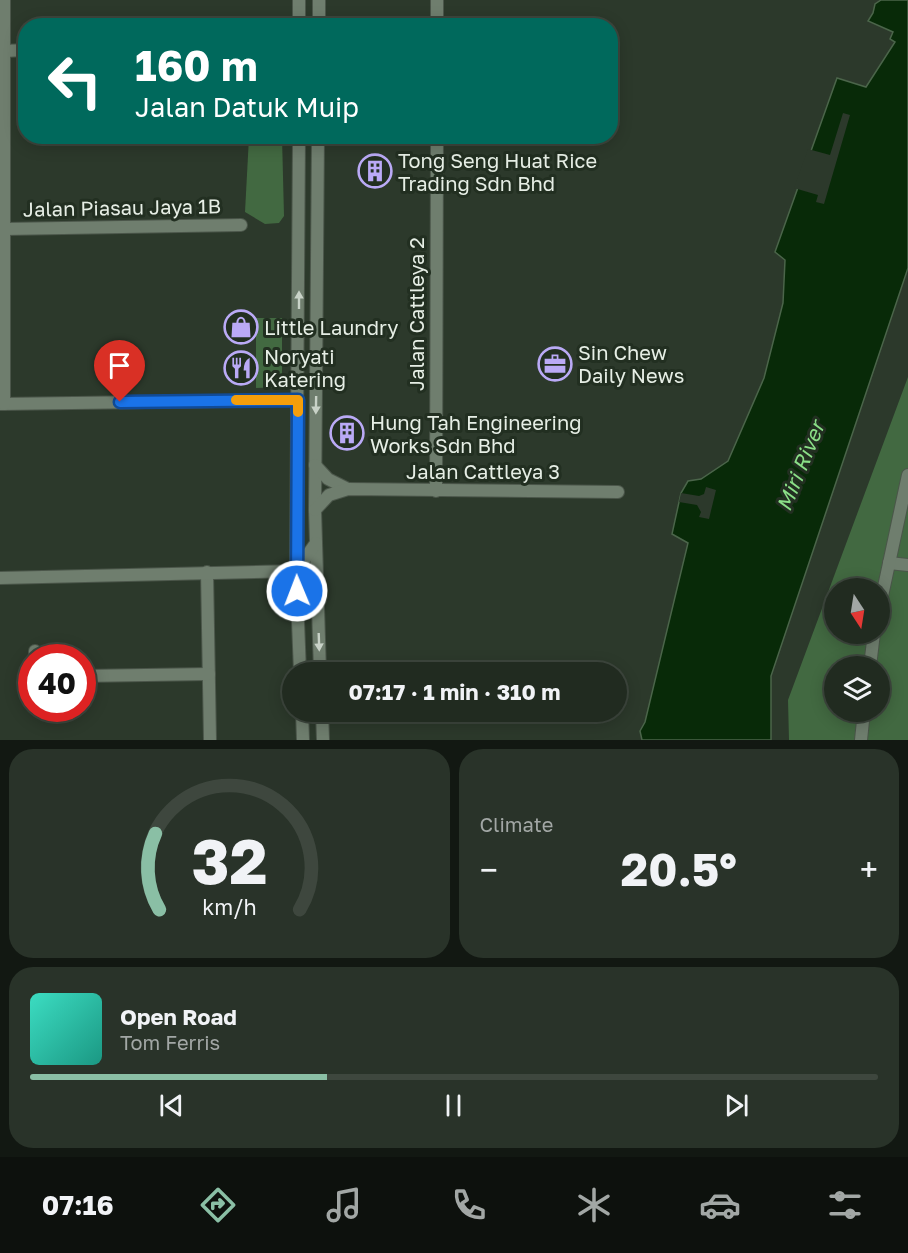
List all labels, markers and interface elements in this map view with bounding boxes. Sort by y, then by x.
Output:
text: 160 m [135,40,258,90]
icon: left [36,42,114,120]
text: Jalan Datuk Muip [135,91,359,123]
place label: Tong Seng Huat Rice Trading Sdn Bhd [398,148,597,195]
building icon: Tong Seng Huat Rice Trading Sdn Bhd [357,153,393,189]
street label: Jalan Piasau Jaya 1B [23,193,221,221]
street label: Jalan Cattleya 2 [404,237,428,391]
one-way arrow [294,290,303,309]
shop icon: Little Laundry [223,309,259,345]
place label: Little Laundry [264,315,399,339]
pin [94,340,145,402]
place label: Sin Chew Daily News [578,340,684,387]
place label: Noryati Katering [264,344,346,391]
office icon: Sin Chew Daily News [537,346,573,382]
icon: arrive [103,349,136,382]
restaurant icon: Noryati Katering [223,350,259,386]
one-way arrow [311,395,320,414]
place label: Hung Tah Engineering Works Sdn Bhd [370,410,582,457]
building icon: Hung Tah Engineering Works Sdn Bhd [329,415,365,451]
water label: Miri River [770,415,831,515]
street label: Jalan Cattleya 3 [406,459,560,483]
position arrow [265,559,329,623]
north arrow [824,578,890,644]
map controls [824,578,890,722]
one-way arrow [314,632,323,651]
speed limit sign: 40 [18,644,96,722]
button: layers [824,656,890,722]
text: 07:17 · 1 min · 310 m [349,678,560,705]
text: Climate [480,812,553,836]
text: 32 [191,823,267,898]
text: 20.5° [621,842,737,896]
text: − [480,850,498,889]
text: + [860,850,878,889]
text: km/h [202,895,257,921]
text: Open Road [120,1003,237,1030]
text: Tom Ferris [120,1030,220,1054]
icon: previous [155,1089,188,1122]
icon: pause [437,1089,470,1122]
icon: next [720,1089,753,1122]
icon: directions [197,1184,239,1226]
icon: music [323,1184,365,1226]
icon: phone [448,1184,490,1226]
icon: climate [573,1184,615,1226]
icon: car [699,1184,741,1226]
icon: filters [824,1184,866,1226]
text: 07:16 [42,1189,114,1221]

